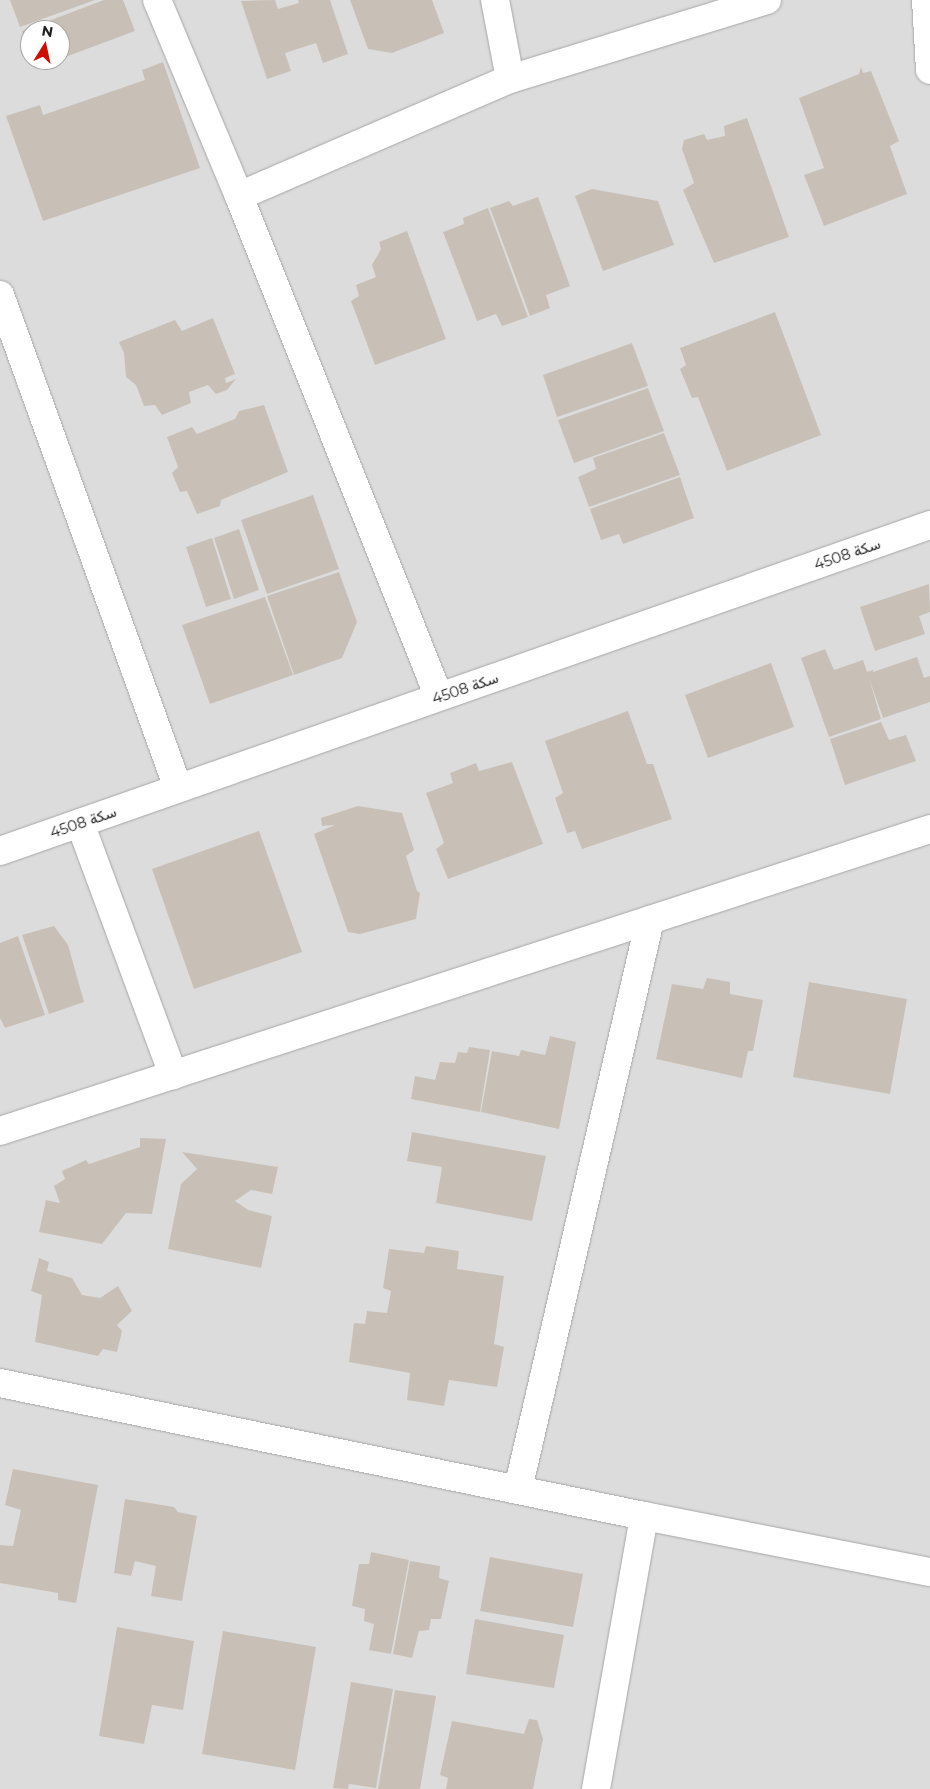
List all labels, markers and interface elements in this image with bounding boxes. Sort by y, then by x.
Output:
north arrow [20,20,70,70]
text: N [40,21,55,41]
street label: سكة 4508 [811,534,883,574]
street label: سكة 4508 [429,668,501,708]
street label: سكة 4508 [47,802,119,842]

